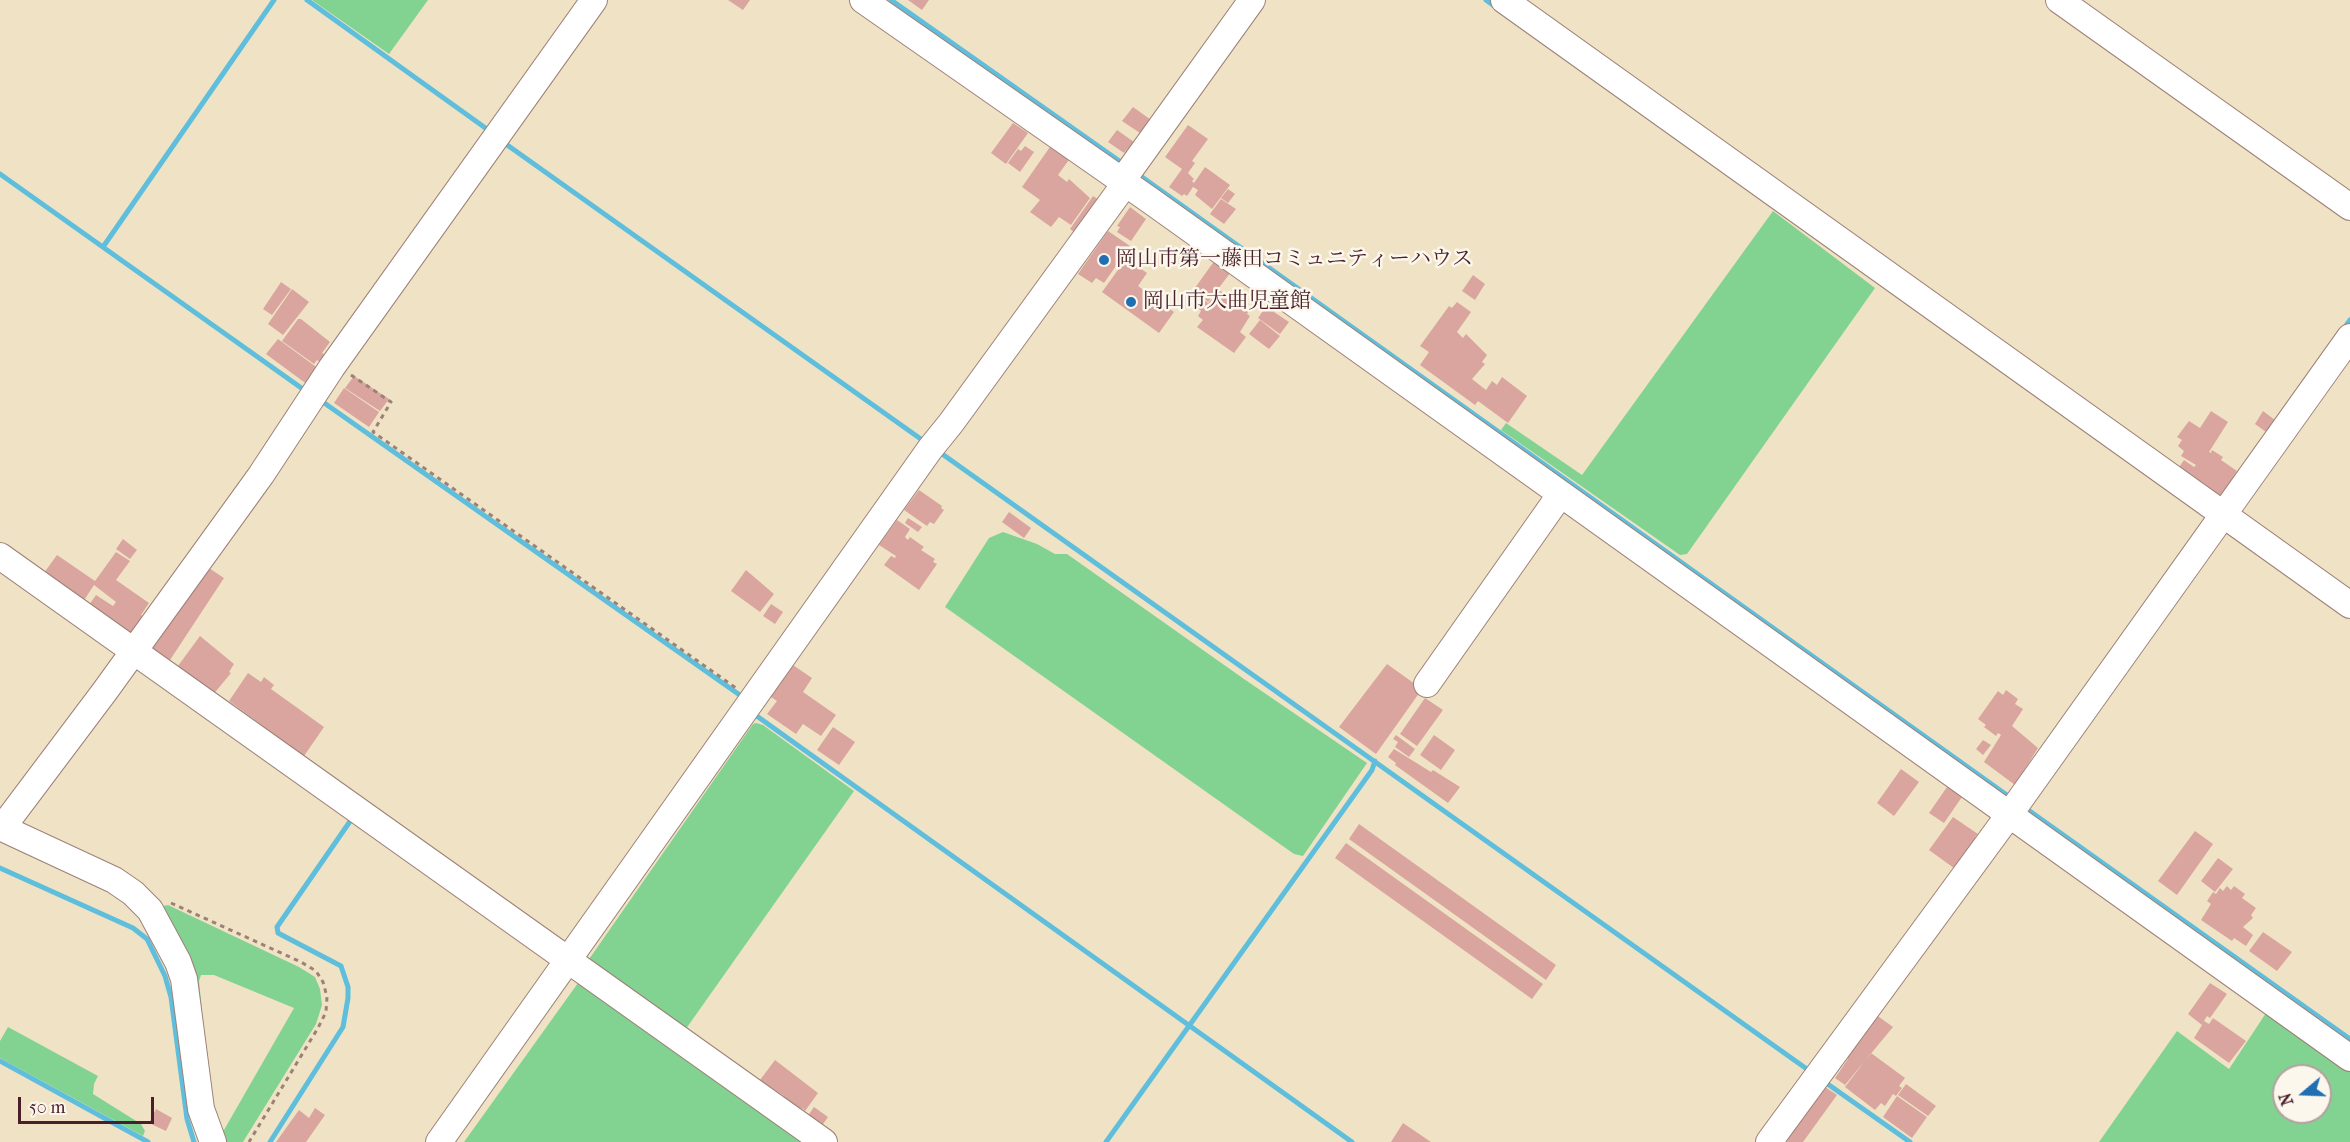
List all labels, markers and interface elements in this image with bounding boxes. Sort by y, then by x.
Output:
place label: 岡山市第一藤田コミュニティーハウス [1116,247,1473,273]
marker: 岡山市第一藤田コミュニティーハウス [1097,253,1111,267]
place label: 岡山市大曲児童館 [1143,289,1311,315]
marker: 岡山市大曲児童館 [1124,295,1138,309]
north arrow [2272,1064,2332,1124]
scale bar [21,1085,158,1123]
text: N [2275,1091,2297,1108]
text: 50 m [29,1097,65,1118]

